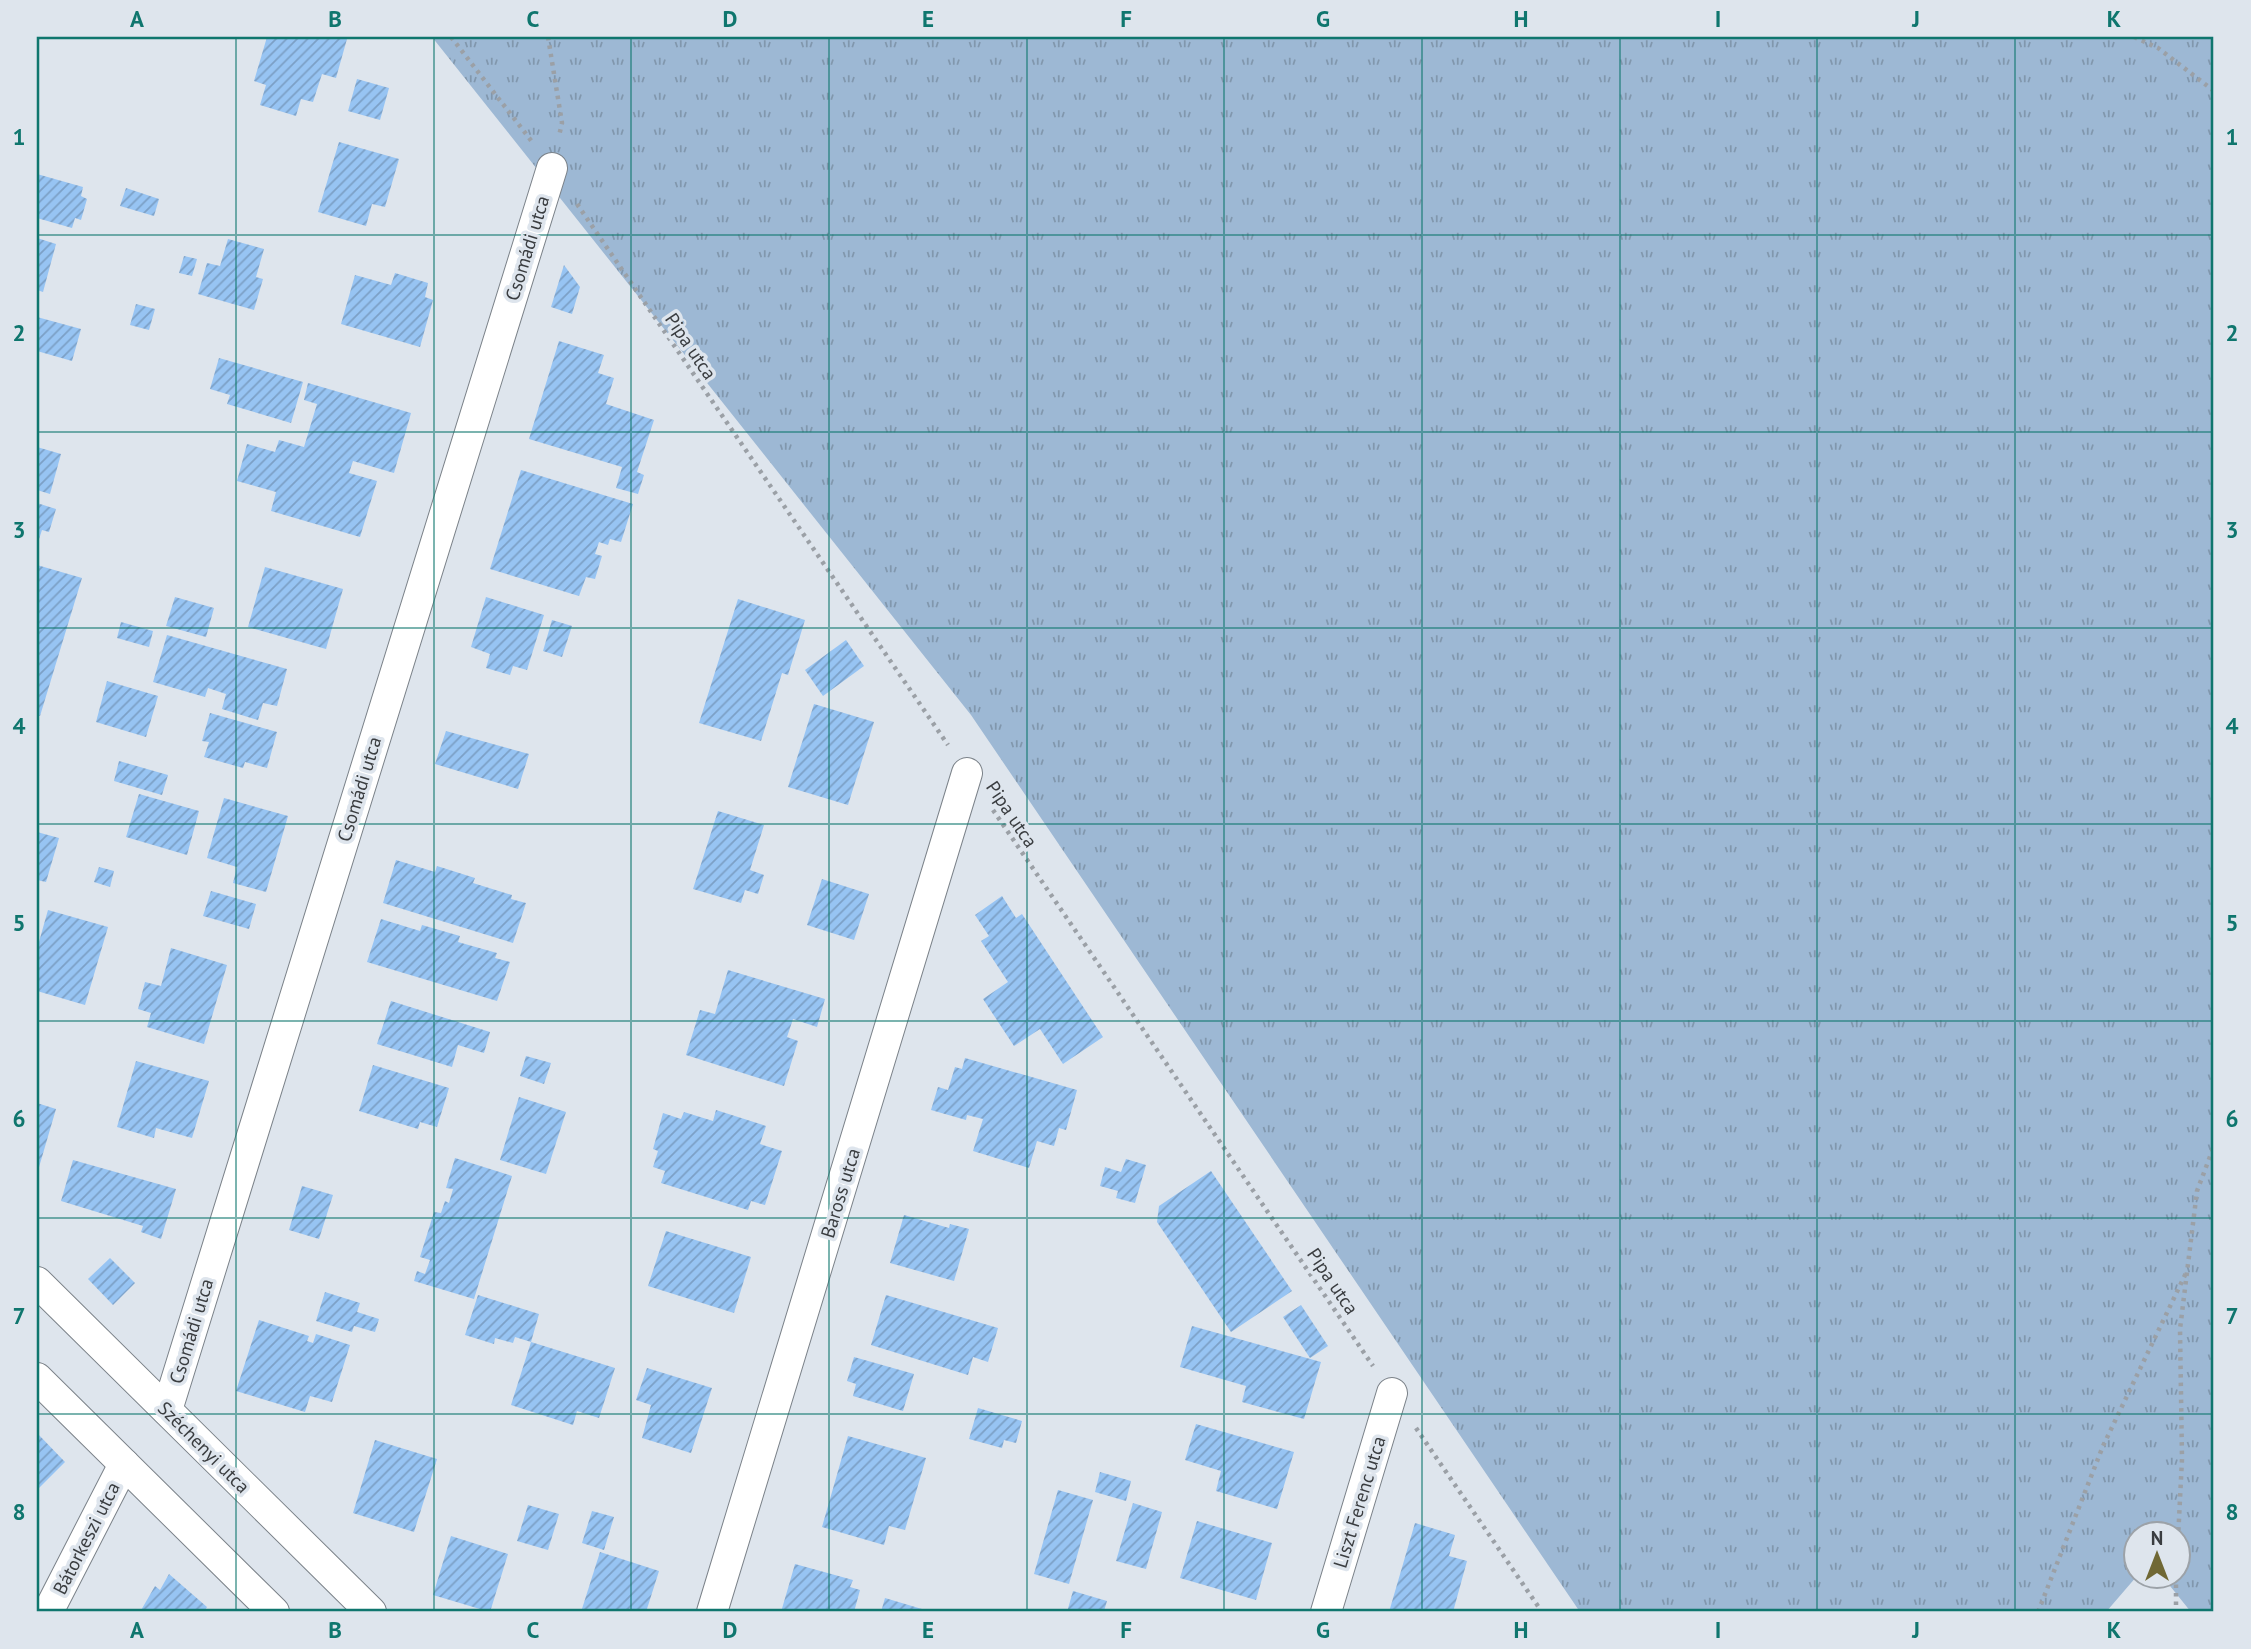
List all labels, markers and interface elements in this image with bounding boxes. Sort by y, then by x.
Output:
text: A [130,4,144,33]
text: B [328,4,342,33]
text: C [527,4,540,33]
text: D [723,4,737,33]
text: E [922,4,934,33]
text: F [1120,4,1132,33]
text: G [1316,4,1330,33]
text: H [1514,4,1528,33]
text: I [1715,4,1721,33]
text: J [1911,4,1920,33]
text: K [2107,4,2121,33]
text: 1 [12,122,26,151]
text: 1 [2225,122,2239,151]
street label: Csomádi utca [500,193,554,303]
street label: Pipa utca [660,308,722,384]
text: 2 [12,318,26,347]
text: 2 [2225,318,2239,347]
text: 3 [12,515,26,544]
text: 3 [2225,515,2239,544]
text: 4 [12,711,26,740]
text: 4 [2225,711,2239,740]
street label: Csomádi utca [332,734,386,844]
street label: Pipa utca [981,776,1043,852]
text: 5 [12,908,26,937]
text: 5 [2225,908,2239,937]
text: 6 [12,1104,26,1133]
text: 6 [2225,1104,2239,1133]
street label: Baross utca [815,1145,865,1241]
street label: Pipa utca [1302,1243,1364,1319]
street label: Csomádi utca [164,1276,218,1386]
text: 7 [12,1301,26,1330]
text: 7 [2225,1301,2239,1330]
street label: Széchenyi utca [153,1396,255,1498]
street label: Liszt Ferenc utca [1328,1433,1390,1571]
street label: Bátorkeszi utca [47,1478,125,1598]
text: 8 [12,1497,26,1526]
text: 8 [2225,1497,2239,1526]
north arrow [2122,1520,2192,1590]
text: N [2151,1526,2163,1550]
text: A [130,1615,144,1644]
text: B [328,1615,342,1644]
text: C [527,1615,540,1644]
text: D [723,1615,737,1644]
text: E [922,1615,934,1644]
text: F [1120,1615,1132,1644]
text: G [1316,1615,1330,1644]
text: H [1514,1615,1528,1644]
text: I [1715,1615,1721,1644]
text: J [1911,1615,1920,1644]
text: K [2107,1615,2121,1644]

